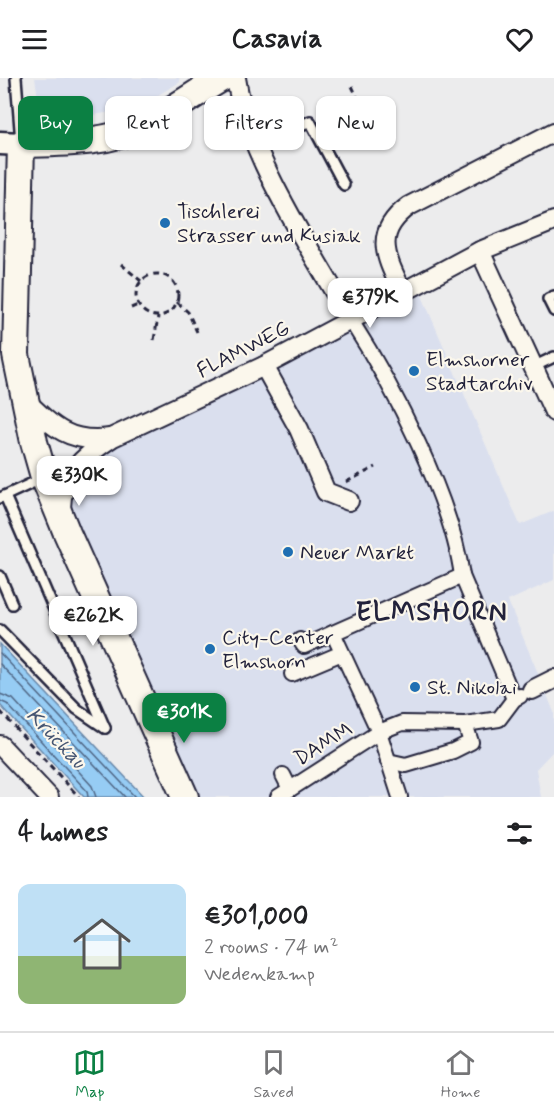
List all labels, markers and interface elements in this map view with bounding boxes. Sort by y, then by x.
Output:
text: Casavia [232,22,322,57]
icon: menu [18,23,51,56]
icon: heart [503,23,536,56]
chip: Buy [18,96,93,150]
chip: Rent [105,96,192,150]
chip: Filters [204,96,304,150]
chip: New [316,96,396,150]
place label: Tischlerei Strasser und Kusiak [177,198,361,250]
marker: Tischlerei Strasser und Kusiak [158,216,172,230]
pin: €379K [328,278,412,329]
text: €379K [342,284,398,311]
street label: FLAMWEG [192,315,295,385]
place label: Elmshorner Stadtarchiv [426,346,533,398]
marker: Elmshorner Stadtarchiv [407,364,421,378]
pin: €330K [37,456,121,507]
text: €330K [51,462,107,489]
place label: Neuer Markt [300,539,414,567]
marker: Neuer Markt [281,545,295,559]
district label: ELMSHORN [356,595,508,630]
pin: €262K [51,596,135,647]
text: €262K [63,602,123,629]
place label: City-Center Elmshorn [222,624,334,676]
marker: City-Center Elmshorn [203,642,217,656]
place label: St. Nikolai [427,674,517,702]
marker: St. Nikolai [408,680,422,694]
pin: €301K [142,693,226,744]
text: €301K [156,699,212,726]
water label: Krückau [19,702,93,776]
street label: DAMM [289,715,358,773]
text: 4 homes [18,816,108,850]
icon: filters [503,817,536,850]
text: €301,000 [204,900,308,934]
icon: home [66,908,138,980]
text: 2 rooms · 74 m² [204,934,338,961]
text: Wedenkamp [204,961,315,988]
tab: Map [73,1046,106,1103]
tab: Saved [253,1046,294,1103]
tab: Home [441,1046,481,1103]

